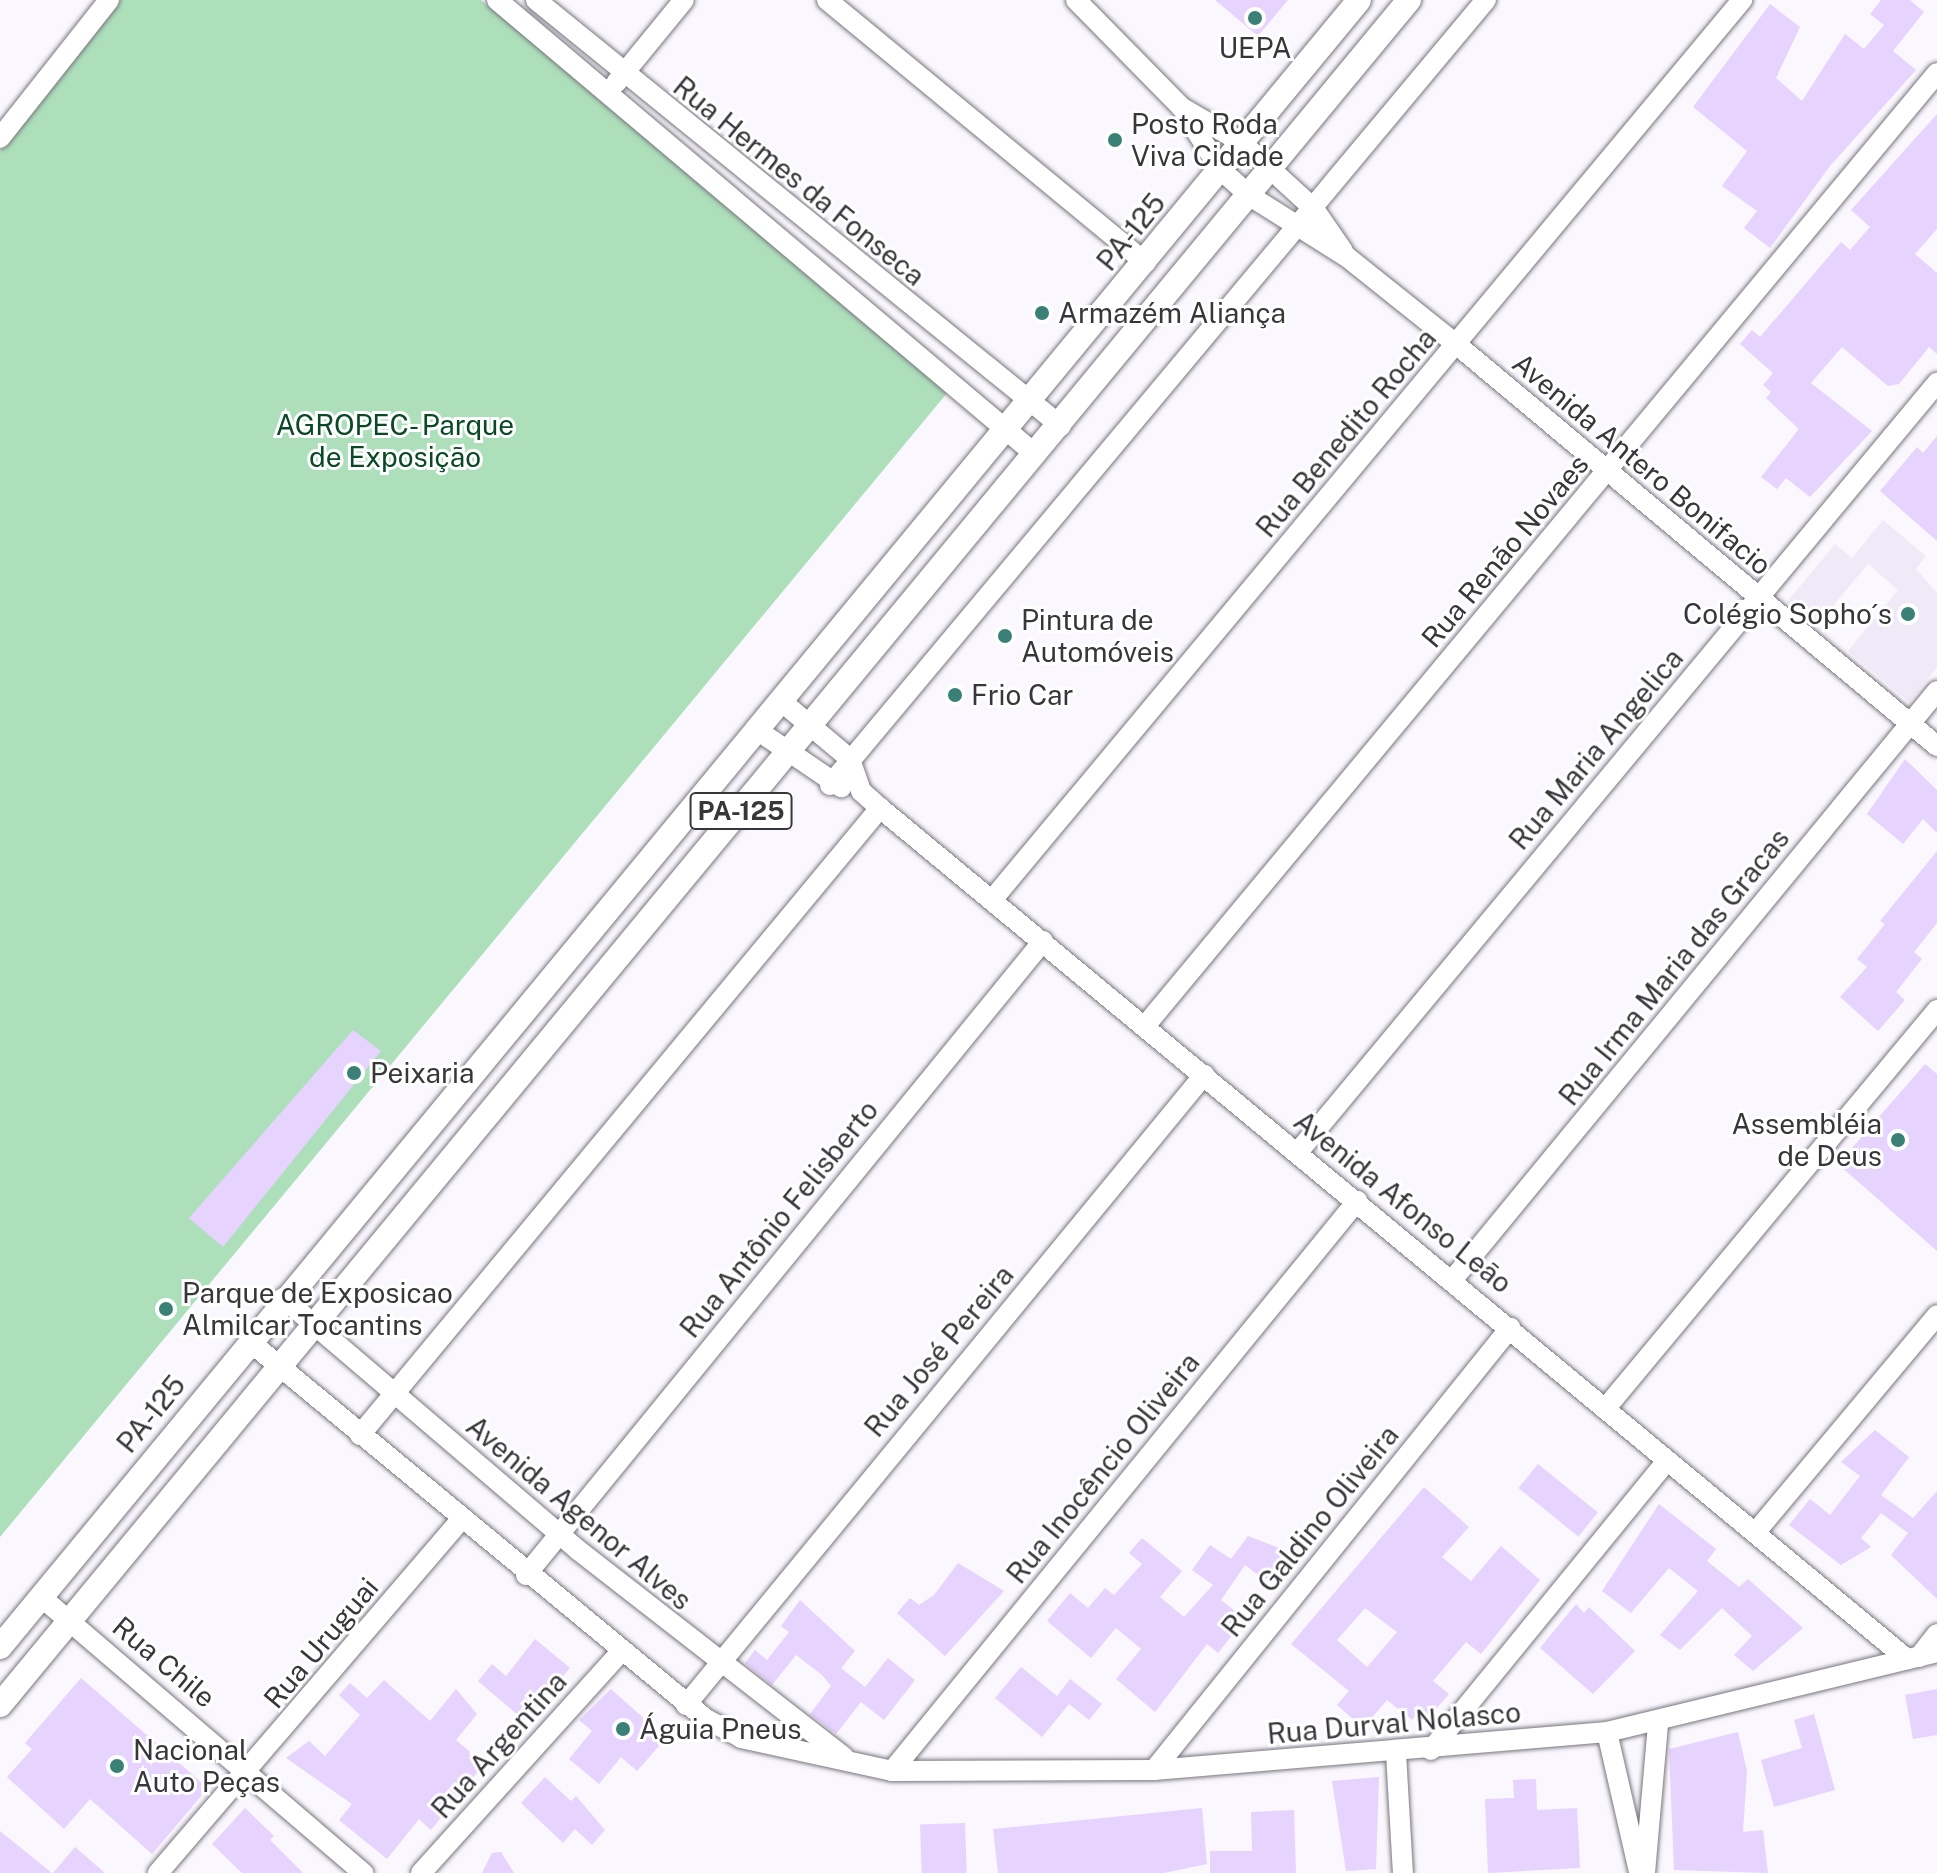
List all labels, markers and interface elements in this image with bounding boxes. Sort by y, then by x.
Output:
marker: UEPA [1246,9,1264,27]
place label: UEPA [1218,31,1292,65]
street label: Rua Hermes da Fonseca [666,69,932,293]
place label: Posto Roda Viva Cidade [1131,107,1284,173]
marker: Posto Roda Viva Cidade [1106,131,1124,149]
street label: PA-125 [1090,187,1172,277]
place label: Armazém Aliança [1058,296,1286,330]
marker: Armazém Aliança [1033,304,1051,322]
street label: Rua Benedito Rocha [1249,322,1443,544]
street label: Avenida Antero Bonifacio [1506,346,1778,582]
park label: AGROPEC- Parque de Exposição [274,408,516,474]
street label: Rua Renão Novaes [1415,448,1595,654]
place label: Colégio Sopho´s [1683,597,1892,631]
place label: Pintura de Automóveis [1021,603,1174,669]
marker: Colégio Sopho´s [1899,605,1917,623]
marker: Pintura de Automóveis [996,627,1014,645]
street label: Rua Maria Angelica [1502,642,1690,856]
place label: Frio Car [971,678,1074,712]
marker: Frio Car [946,686,964,704]
road number: PA-125 [689,789,793,833]
street label: Rua Irma Maria das Gracas [1552,822,1796,1112]
place label: Peixaria [370,1056,474,1090]
marker: Peixaria [345,1064,363,1082]
street label: Rua Antônio Felisberto [673,1094,885,1344]
street label: Avenida Afonso Leão [1287,1104,1519,1300]
place label: Assembléia de Deus [1731,1107,1882,1173]
marker: Assembléia de Deus [1889,1131,1907,1149]
street label: Rua José Pereira [857,1258,1021,1444]
place label: Parque de Exposicao Almilcar Tocantins [182,1276,453,1342]
marker: Parque de Exposicao Almilcar Tocantins [157,1300,175,1318]
street label: Rua Inocêncio Oliveira [1000,1346,1206,1590]
street label: PA-125 [110,1369,192,1459]
street label: Avenida Agenor Alves [460,1409,698,1617]
street label: Rua Galdino Oliveira [1214,1419,1406,1643]
street label: Rua Uruguai [257,1571,385,1715]
street label: Rua Chile [106,1609,222,1715]
street label: Rua Argentina [424,1665,574,1825]
street label: Rua Durval Nolasco [1266,1695,1522,1751]
place label: Águia Pneus [639,1712,801,1746]
marker: Águia Pneus [614,1720,632,1738]
place label: Nacional Auto Peças [133,1733,280,1799]
marker: Nacional Auto Peças [108,1757,126,1775]

